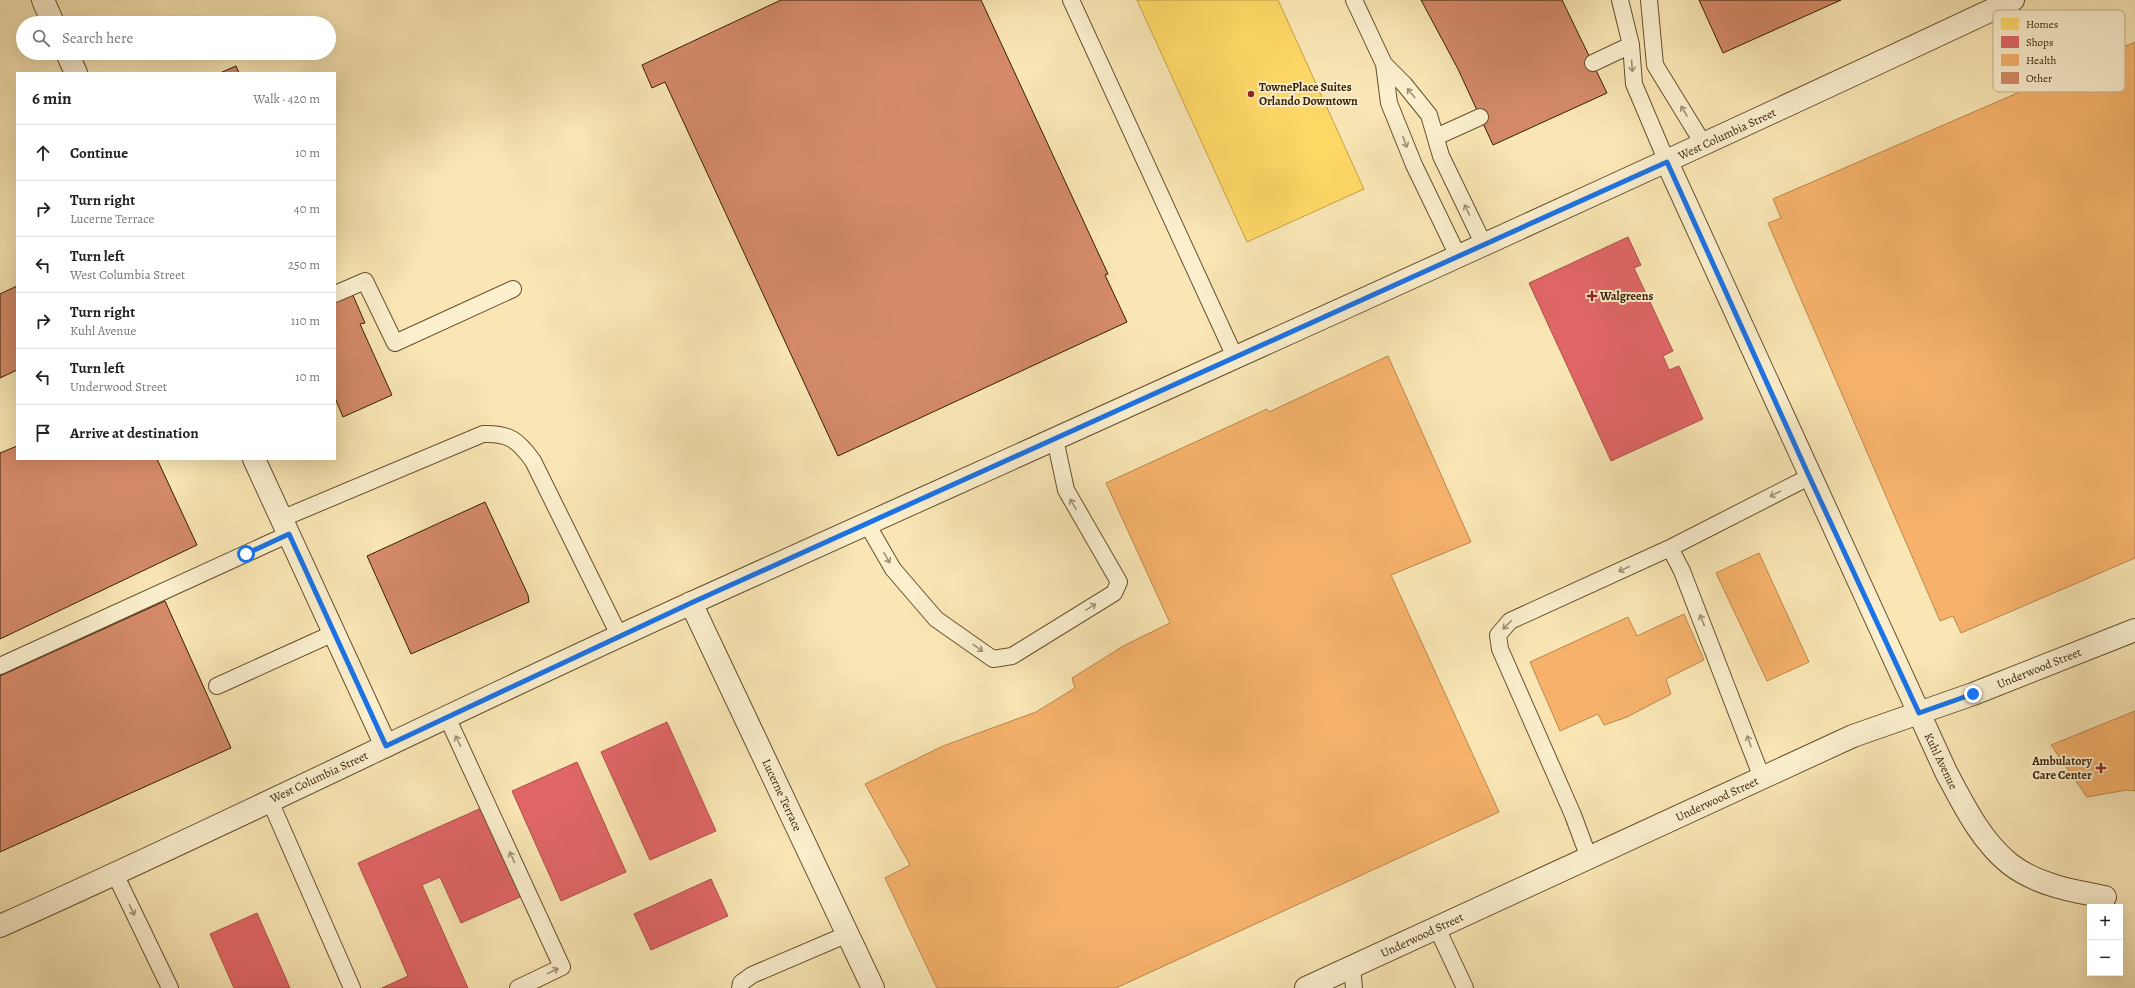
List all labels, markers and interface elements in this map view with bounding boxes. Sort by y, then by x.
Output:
legend [1993,10,2125,92]
search box [16,16,336,60]
text: Homes [2026,17,2058,32]
icon: search [30,27,52,49]
text: Search here [62,28,133,48]
text: Shops [2026,35,2053,50]
text: Health [2026,53,2056,68]
one-way arrow [1629,59,1636,72]
text: Other [2026,71,2052,86]
place label: TownePlace Suites Orlando Downtown [1259,79,1358,109]
text: 6 min [32,87,72,110]
one-way arrow [1407,88,1416,99]
marker: TownePlace Suites Orlando Downtown [1246,89,1256,99]
text: Walk · 420 m [253,90,320,107]
street label: West Columbia Street [1674,104,1779,164]
one-way arrow [1679,105,1687,117]
one-way arrow [1401,135,1409,147]
icon: ahead [32,142,54,164]
text: Continue [70,143,128,163]
text: 10 m [295,144,320,161]
text: Turn right [70,190,135,210]
icon: right [32,198,54,220]
text: 40 m [294,200,320,217]
one-way arrow [1463,204,1470,216]
text: Lucerne Terrace [70,210,154,227]
text: Turn left [70,246,125,266]
icon: left [32,254,54,276]
text: 250 m [288,256,320,273]
text: West Columbia Street [70,266,185,283]
place label: Walgreens [1599,288,1653,304]
marker: Walgreens [1587,291,1597,301]
text: Turn right [70,302,135,322]
icon: right [32,310,54,332]
text: 110 m [291,312,320,329]
text: Kuhl Avenue [70,322,136,339]
text: Turn left [70,358,125,378]
icon: left [32,366,54,388]
text: 10 m [295,368,320,385]
text: Underwood Street [70,378,167,395]
icon: arrive [32,422,54,444]
text: Arrive at destination [70,423,199,443]
one-way arrow [1769,491,1781,499]
one-way arrow [1069,498,1077,510]
route start [237,545,255,563]
one-way arrow [883,552,891,564]
one-way arrow [1618,566,1630,573]
one-way arrow [1085,603,1097,611]
one-way arrow [1697,615,1705,627]
one-way arrow [1502,620,1512,630]
one-way arrow [972,644,983,652]
street label: Underwood Street [1994,644,2084,692]
route end [1964,685,1982,703]
street label: Kuhl Avenue [1920,730,1962,792]
one-way arrow [454,736,462,748]
one-way arrow [1744,736,1752,748]
street label: West Columbia Street [266,747,371,807]
place label: Ambulatory Care Center [2031,753,2092,783]
street label: Lucerne Terrace [758,756,806,834]
marker: Ambulatory Care Center [2095,762,2107,774]
street label: Underwood Street [1673,773,1761,825]
one-way arrow [508,851,515,863]
one-way arrow [129,903,136,915]
map controls [2087,904,2123,976]
button: + [2087,904,2123,940]
street label: Underwood Street [1378,909,1466,961]
button: − [2087,940,2123,976]
one-way arrow [547,967,559,974]

